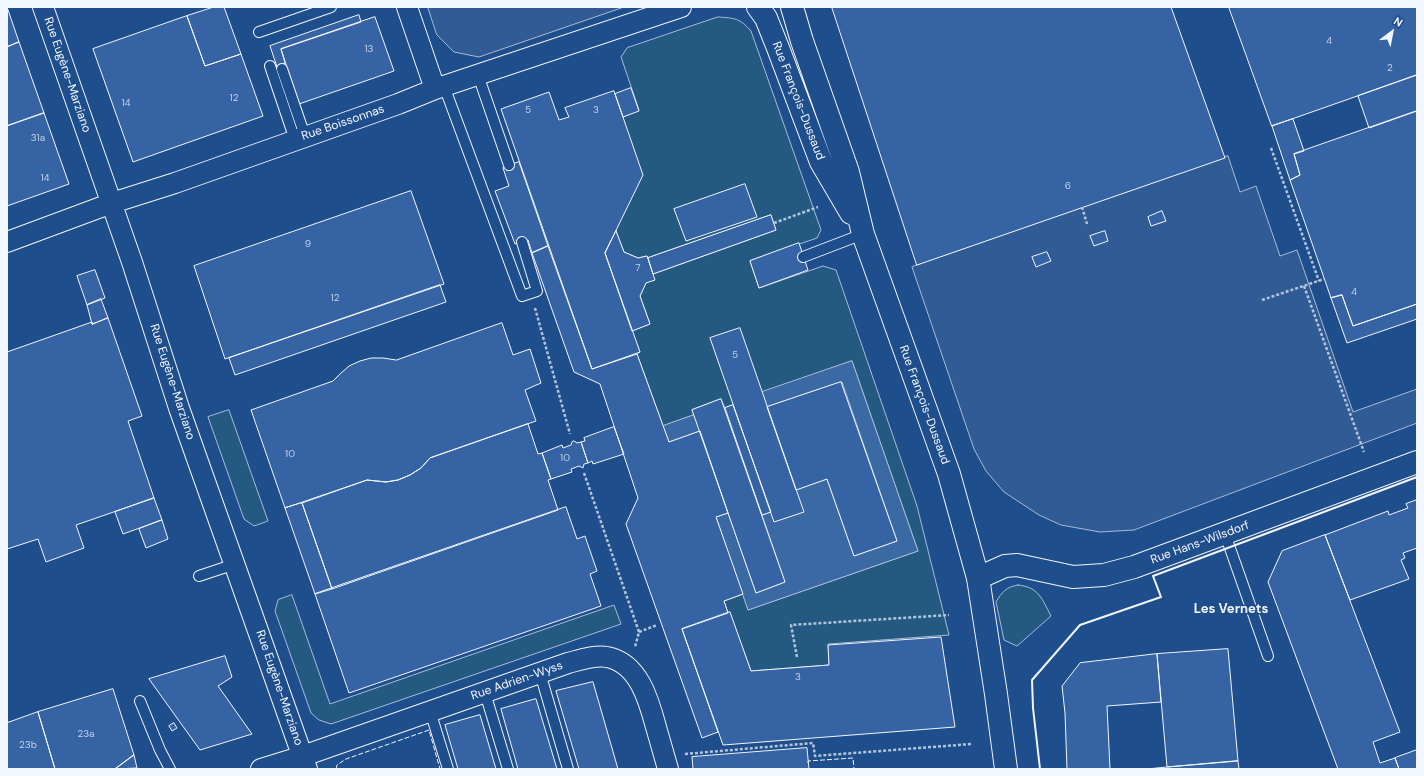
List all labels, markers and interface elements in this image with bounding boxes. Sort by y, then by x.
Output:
north arrow [1372,12,1412,52]
text: N [1391,14,1405,30]
street label: Rue Eugène-Marziano [40,15,94,135]
house number: 4 [1326,35,1332,47]
street label: Rue François-Dussaud [769,40,827,162]
house number: 13 [364,43,374,55]
house number: 2 [1387,62,1393,74]
house number: 12 [230,92,238,104]
house number: 14 [121,97,131,109]
street label: Rue Boissonnas [300,102,386,144]
house number: 5 [525,104,531,116]
house number: 3 [593,104,599,116]
house number: 31a [31,132,45,144]
house number: 14 [40,172,50,184]
house number: 6 [1065,180,1071,192]
house number: 9 [305,238,311,250]
house number: 7 [635,262,641,274]
house number: 4 [1351,286,1357,298]
house number: 12 [331,292,339,304]
street label: Rue Eugène-Marziano [146,322,198,442]
street label: Rue François-Dussaud [896,343,952,467]
house number: 5 [732,349,738,361]
house number: 10 [285,448,295,460]
house number: 10 [560,452,570,464]
street label: Rue Hans-Wilsdorf [1149,518,1251,568]
district label: Les Vernets [1194,602,1268,618]
street label: Rue Eugène-Marziano [252,628,306,748]
street label: Rue Adrien-Wyss [469,659,565,703]
house number: 3 [795,671,801,683]
house number: 23a [77,728,95,740]
house number: 23b [19,739,37,751]

